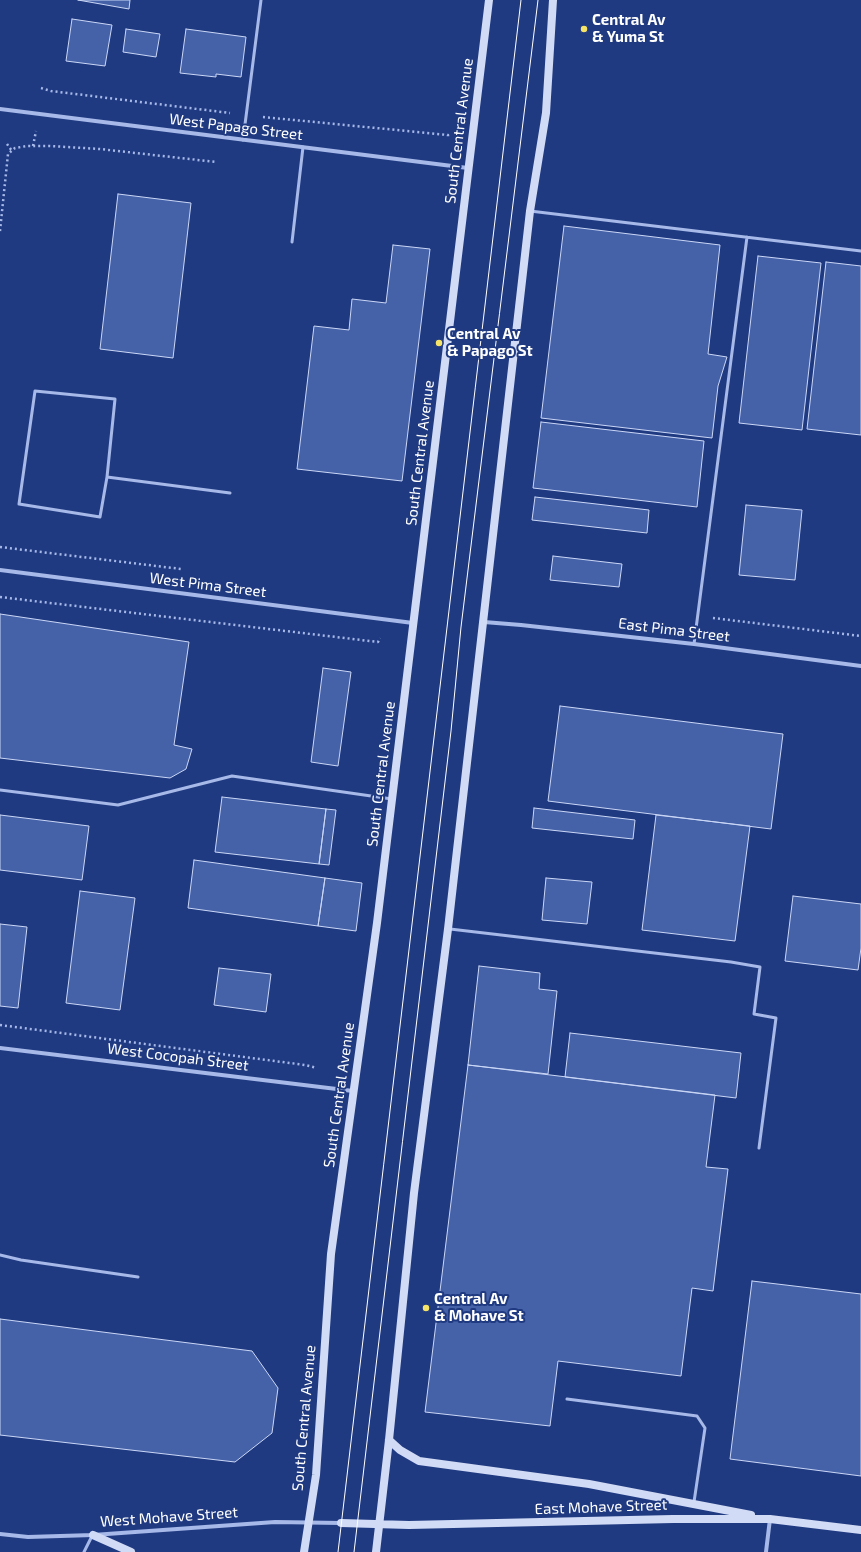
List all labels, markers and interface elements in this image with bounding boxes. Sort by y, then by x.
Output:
place label: Central Av & Yuma St [592,11,665,46]
marker: Central Av & Yuma St [579,24,589,34]
street label: South Central Avenue [441,57,477,205]
street label: West Papago Street [168,110,304,144]
place label: Central Av & Papago St [447,325,533,360]
marker: Central Av & Papago St [434,338,444,348]
street label: South Central Avenue [402,379,438,527]
street label: West Pima Street [149,569,267,601]
street label: East Pima Street [617,614,731,646]
street label: South Central Avenue [363,700,399,848]
street label: South Central Avenue [320,1021,358,1169]
street label: West Cocopah Street [106,1039,250,1075]
place label: Central Av & Mohave St [434,1290,524,1325]
marker: Central Av & Mohave St [421,1303,431,1313]
street label: South Central Avenue [289,1344,319,1492]
street label: East Mohave Street [534,1496,668,1518]
street label: West Mohave Street [99,1503,239,1531]

